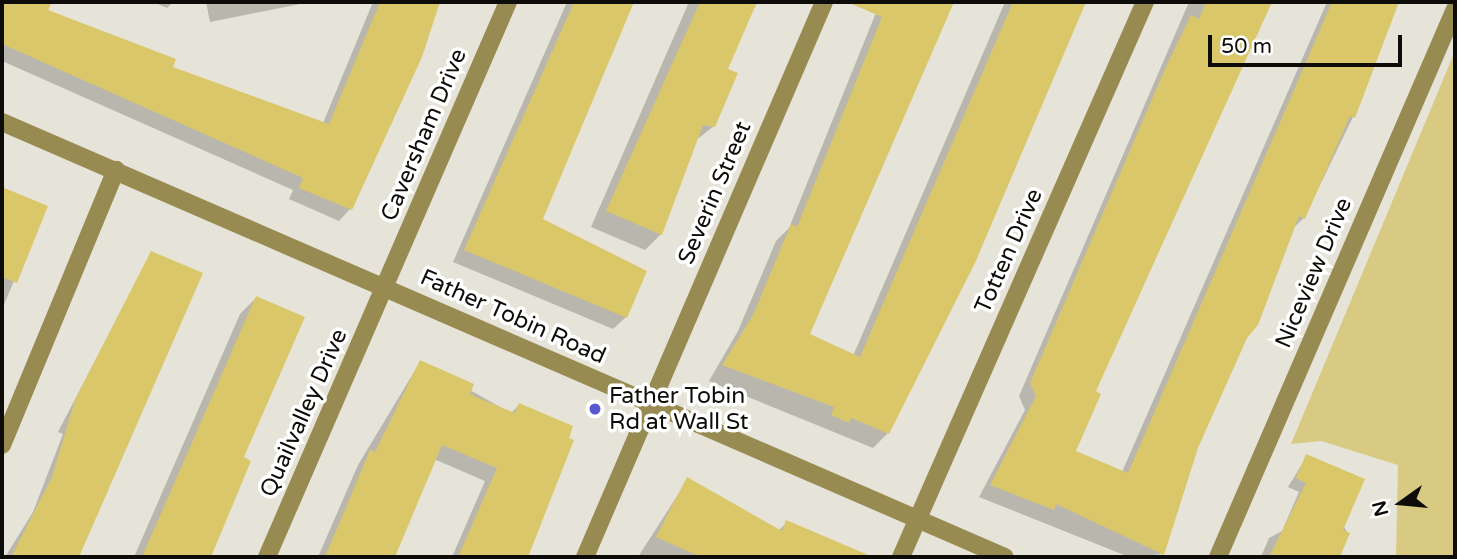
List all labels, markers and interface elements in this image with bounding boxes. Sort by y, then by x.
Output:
scale bar [1212,21,1406,65]
text: 50 m [1221,34,1272,59]
street label: Caversham Drive [375,45,473,225]
street label: Severin Street [673,117,757,269]
street label: Totten Drive [969,184,1049,318]
street label: Niceview Drive [1270,194,1358,352]
street label: Father Tobin Road [416,264,610,370]
street label: Quailvalley Drive [255,325,353,501]
place label: Father Tobin Rd at Wall St [609,382,748,436]
marker: Father Tobin Rd at Wall St [587,401,603,417]
north arrow [1366,468,1436,538]
text: N [1368,498,1393,519]

